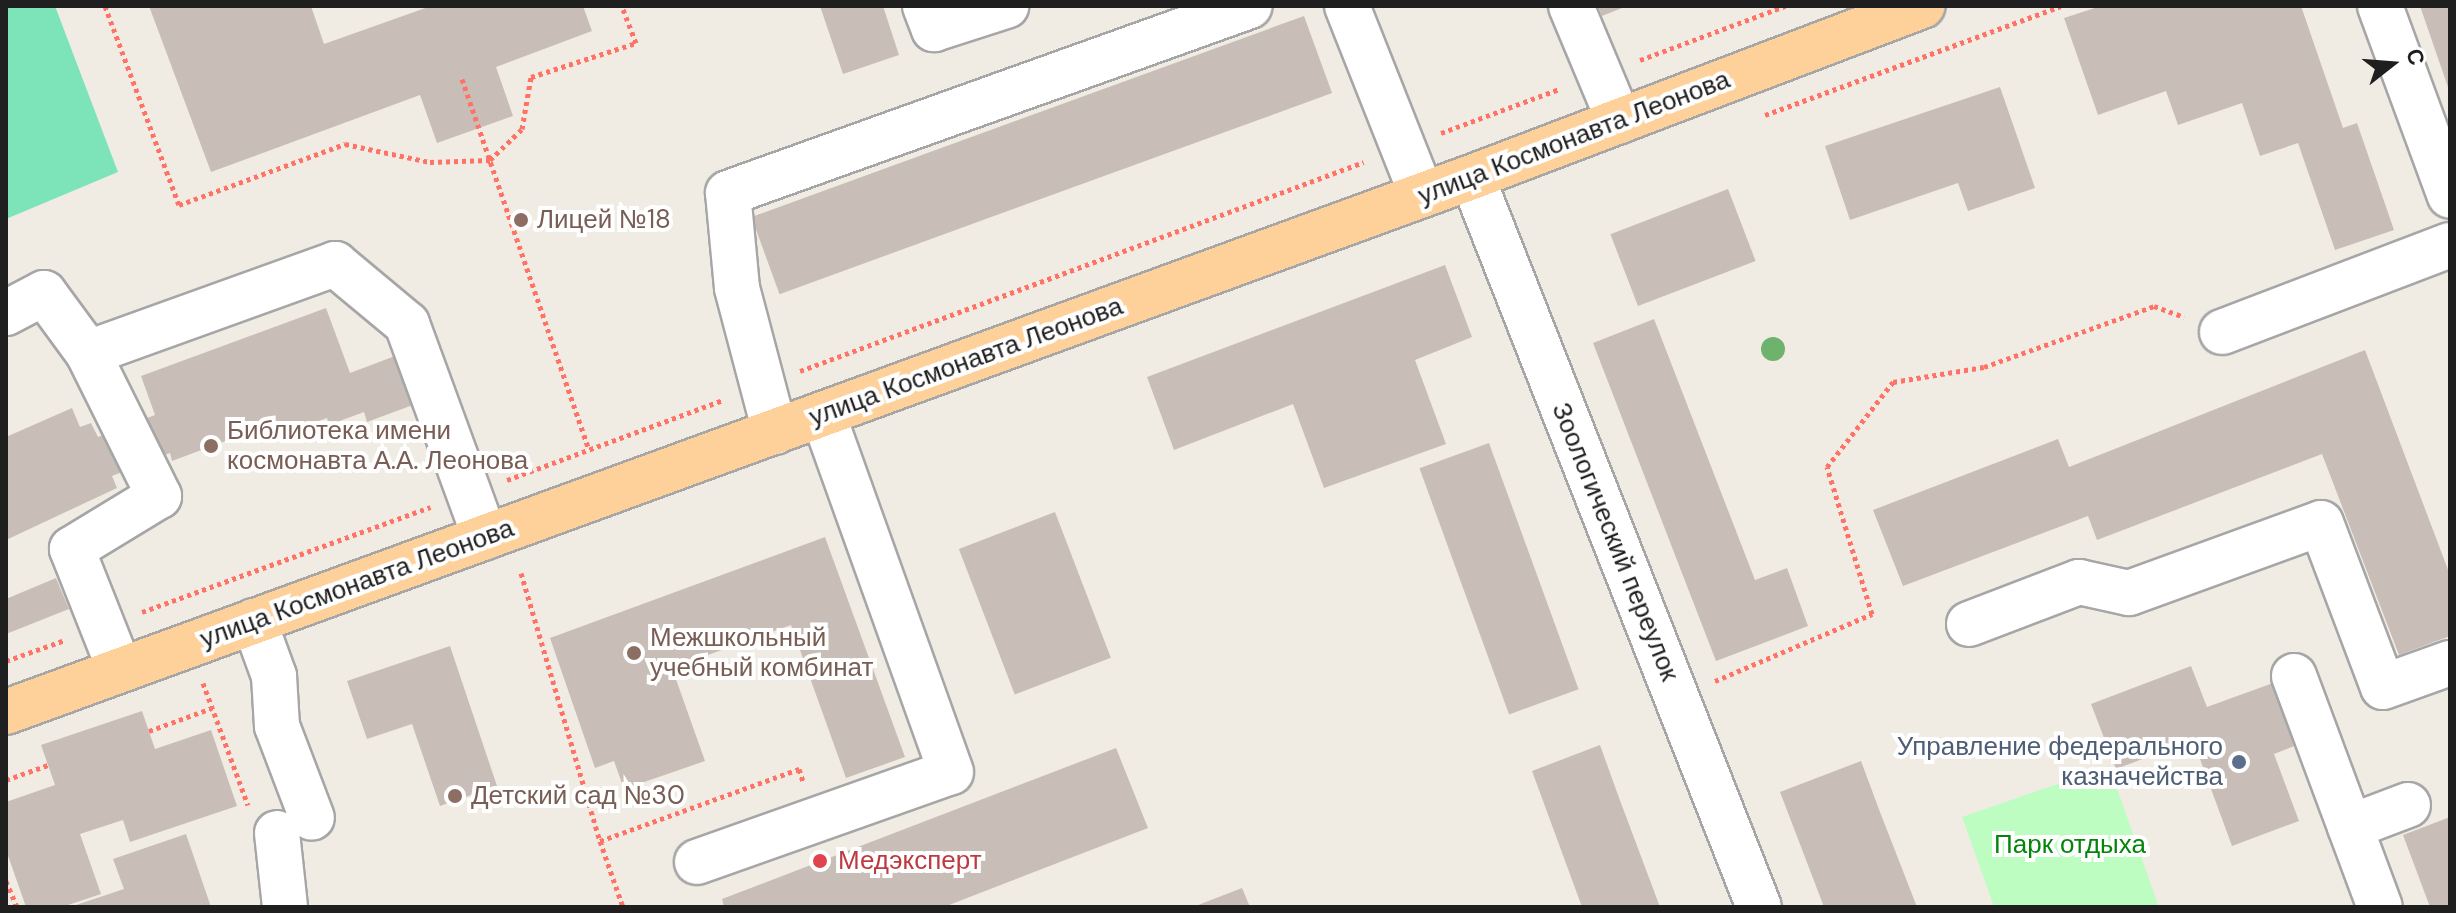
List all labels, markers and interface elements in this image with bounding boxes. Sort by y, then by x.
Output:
north arrow [2352,24,2432,104]
text: С [2399,45,2432,69]
street label: улица Космонавта Леонова [1414,64,1734,212]
place label: Лицей №18 [537,204,671,236]
marker: Лицей №18 [512,211,530,229]
street label: улица Космонавта Леонова [805,291,1127,433]
street label: Зоологический переулок [1545,398,1685,686]
place label: Библиотека имени космонавта А.А. Леонова [227,415,528,476]
marker: Библиотека имени космонавта А.А. Леонова [202,437,220,455]
street label: улица Космонавта Леонова [196,513,518,655]
place label: Межшкольный учебный комбинат [650,622,873,684]
marker: Межшкольный учебный комбинат [625,644,643,662]
place label: Управление федерального казначейства [1897,731,2223,792]
marker: Управление федерального казначейства [2230,753,2248,771]
place label: Детский сад №30 [471,780,685,812]
marker: Детский сад №30 [446,787,464,805]
park label: Парк отдыха [1994,829,2146,861]
place label: Медэксперт [838,845,982,877]
marker: Медэксперт [809,850,831,872]

